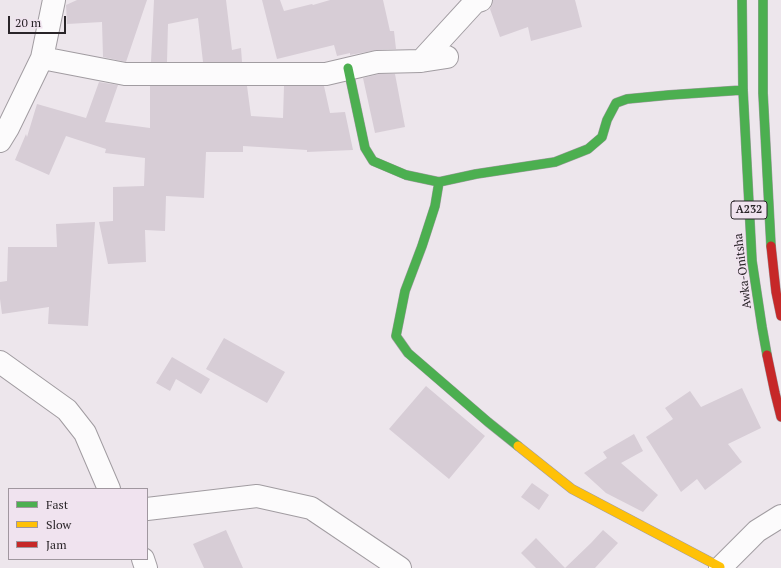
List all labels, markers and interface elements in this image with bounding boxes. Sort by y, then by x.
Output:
scale bar [10,8,68,34]
text: 20 m [15,15,41,30]
road number: A232 [731,201,767,219]
street label: Awka-Onitsha [731,232,755,310]
legend [8,488,148,560]
text: Fast [46,497,68,512]
text: Slow [46,517,71,532]
text: Jam [46,537,67,552]

